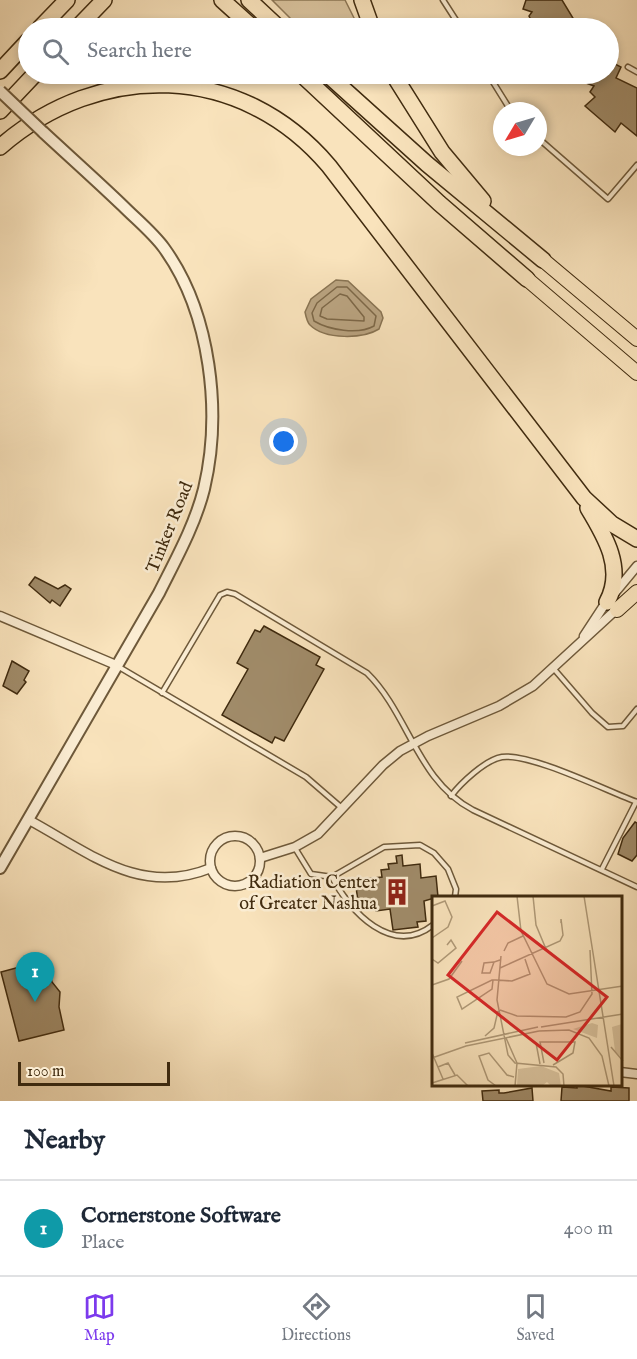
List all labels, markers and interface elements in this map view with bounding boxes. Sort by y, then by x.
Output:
search box [18,18,619,84]
icon: search [39,35,72,68]
text: Search here [87,37,192,65]
north arrow [493,102,547,156]
your location [269,427,298,456]
street label: Tinker Road [142,478,199,577]
place label: Radiation Center of Greater Nashua [239,872,377,916]
building icon: Radiation Center of Greater Nashua [382,877,412,907]
inset map [432,896,622,1086]
pin: 1 [15,952,54,1002]
scale bar [18,1059,170,1086]
text: 100 m [27,1062,64,1082]
text: Nearby [24,1124,105,1157]
text: Cornerstone Software [81,1202,281,1230]
text: 1 [40,1216,47,1241]
text: 400 m [564,1216,613,1241]
text: Place [81,1230,124,1255]
tab: Map [83,1290,116,1346]
tab: Directions [281,1290,351,1346]
tab: Saved [516,1290,554,1346]

